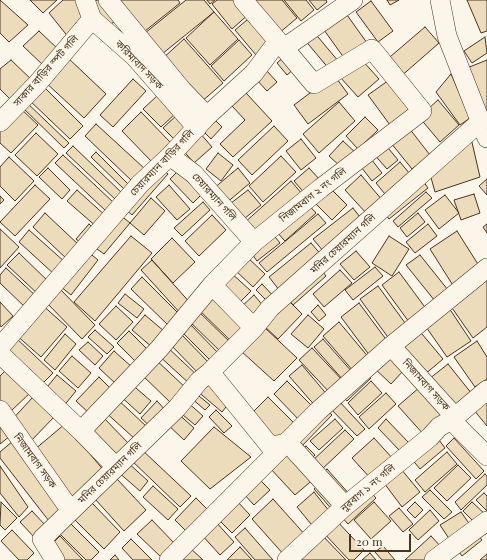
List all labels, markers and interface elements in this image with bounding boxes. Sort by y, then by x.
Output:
street label: সাকার বাড়ির স্পট গলি [11,33,81,109]
street label: করিমাবাদ সড়ক [113,38,165,92]
street label: চেয়ারম্যান বাড়ির গলি [127,127,197,199]
street label: নিজামবাগ ২ নং গলি [277,165,349,225]
street label: চেয়ারম্যান গলি [189,171,239,223]
street label: মনির চেয়ারম্যান গলি [308,212,378,276]
street label: নিজামবাগ সড়ক [400,357,452,413]
street label: নিজামবাগ সড়ক [11,431,59,491]
street label: মনির চেয়ারম্যান গলি [76,440,144,506]
street label: নুরবাগ ১ নং গলি [338,462,398,514]
scale bar [351,526,413,552]
text: 20 m [356,533,383,549]

